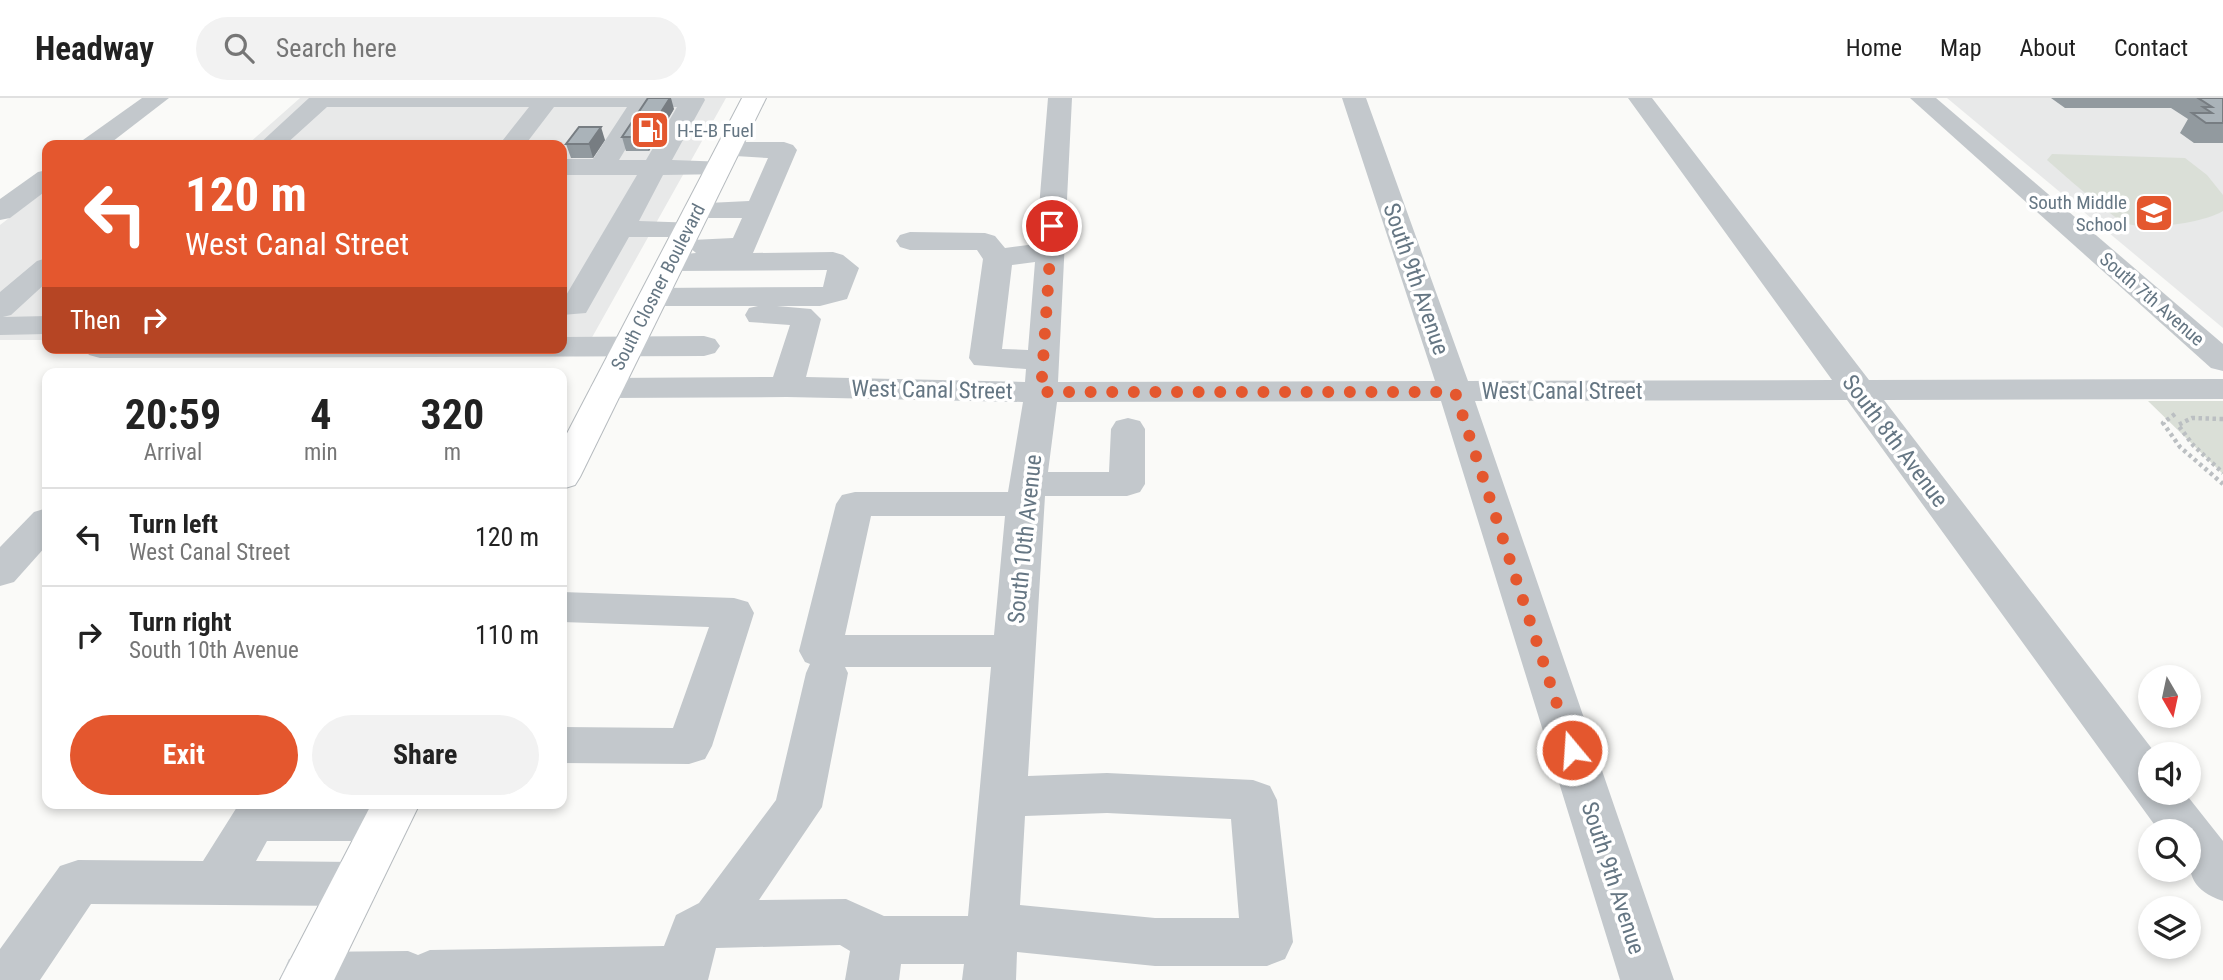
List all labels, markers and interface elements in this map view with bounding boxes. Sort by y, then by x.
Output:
search box [196,17,686,80]
text: Headway [35,29,154,68]
icon: search [220,29,258,67]
text: Search here [276,33,397,63]
text: Home [1846,34,1902,62]
text: Map [1940,34,1982,62]
text: About [2020,34,2076,62]
text: Contact [2114,34,2188,62]
fuel station icon: H-E-B Fuel [629,109,671,151]
place label: H-E-B Fuel [677,119,754,142]
text: 120 m [185,166,307,223]
icon: left [70,168,161,259]
place label: South Middle School [2028,191,2127,236]
school or university icon: South Middle School [2133,192,2175,234]
pin [1022,196,1082,256]
street label: South Closner Boulevard [606,200,710,374]
street label: South 9th Avenue [1377,200,1455,358]
icon: arrive [1033,207,1071,245]
text: West Canal Street [185,225,409,263]
street label: South 7th Avenue [2095,247,2209,351]
icon: right [135,301,173,339]
text: Then [70,305,121,335]
street label: South 8th Avenue [1837,370,1953,512]
street label: West Canal Street [851,375,1013,405]
street label: West Canal Street [1481,378,1643,405]
text: 20:59 [125,390,221,439]
text: 4 [310,390,331,439]
text: 320 [420,390,484,439]
text: Arrival [144,439,202,466]
text: min [304,439,338,466]
text: m [444,439,461,466]
street label: South 10th Avenue [1003,453,1047,625]
text: Turn left [129,509,218,539]
icon: left [70,518,108,556]
text: 120 m [475,522,539,552]
text: West Canal Street [129,539,290,566]
text: Turn right [129,607,231,637]
icon: right [70,616,108,654]
text: 110 m [475,620,539,650]
text: South 10th Avenue [129,637,299,664]
north arrow [2138,665,2202,728]
map controls [2138,665,2201,959]
position arrow [1535,713,1609,787]
button: Exit [70,715,298,795]
button: Share [312,715,539,795]
button: sound [2138,742,2201,805]
street label: South 9th Avenue [1576,798,1650,958]
button: search [2138,819,2201,882]
button: layers [2138,896,2201,959]

